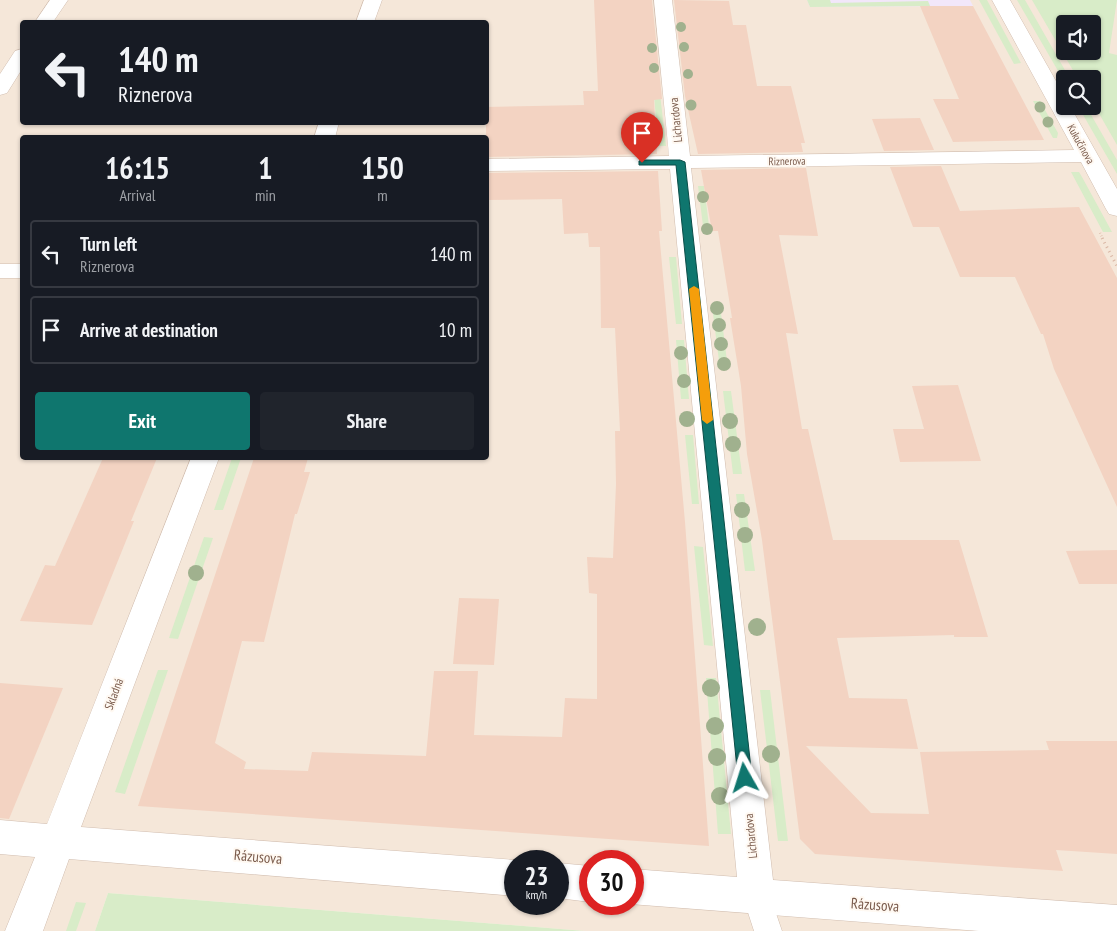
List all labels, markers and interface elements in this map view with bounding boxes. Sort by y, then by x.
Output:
map controls [1056,15,1101,115]
button: sound [1056,15,1101,60]
text: 140 m [118,36,199,82]
icon: left [35,40,100,105]
button: search [1056,70,1101,115]
text: Riznerova [118,80,193,108]
street label: Lichardova [666,97,685,143]
pin [621,112,663,163]
icon: arrive [628,119,656,147]
street label: Kukučínova [1064,122,1098,166]
text: 16:15 [105,148,170,187]
text: 1 [258,148,273,187]
text: 150 [361,148,404,187]
street label: Riznerova [768,154,806,168]
text: Arrival [119,185,156,205]
text: min [255,185,276,205]
text: m [377,185,388,205]
text: Turn left [80,232,137,256]
icon: left [37,240,65,268]
text: 140 m [430,242,472,266]
text: Riznerova [80,256,134,276]
icon: arrive [37,316,65,344]
text: Arrive at destination [80,318,218,342]
text: 10 m [439,318,472,342]
button: Exit [35,392,250,450]
button: Share [260,392,474,450]
street label: Skladná [101,676,126,712]
position arrow [718,751,770,803]
street label: Lichardova [741,813,760,859]
street label: Rázusova [233,845,283,868]
speed limit sign: 30 [579,850,644,915]
text: 23 [525,860,548,892]
text: km/h [526,887,547,902]
street label: Rázusova [850,893,900,916]

